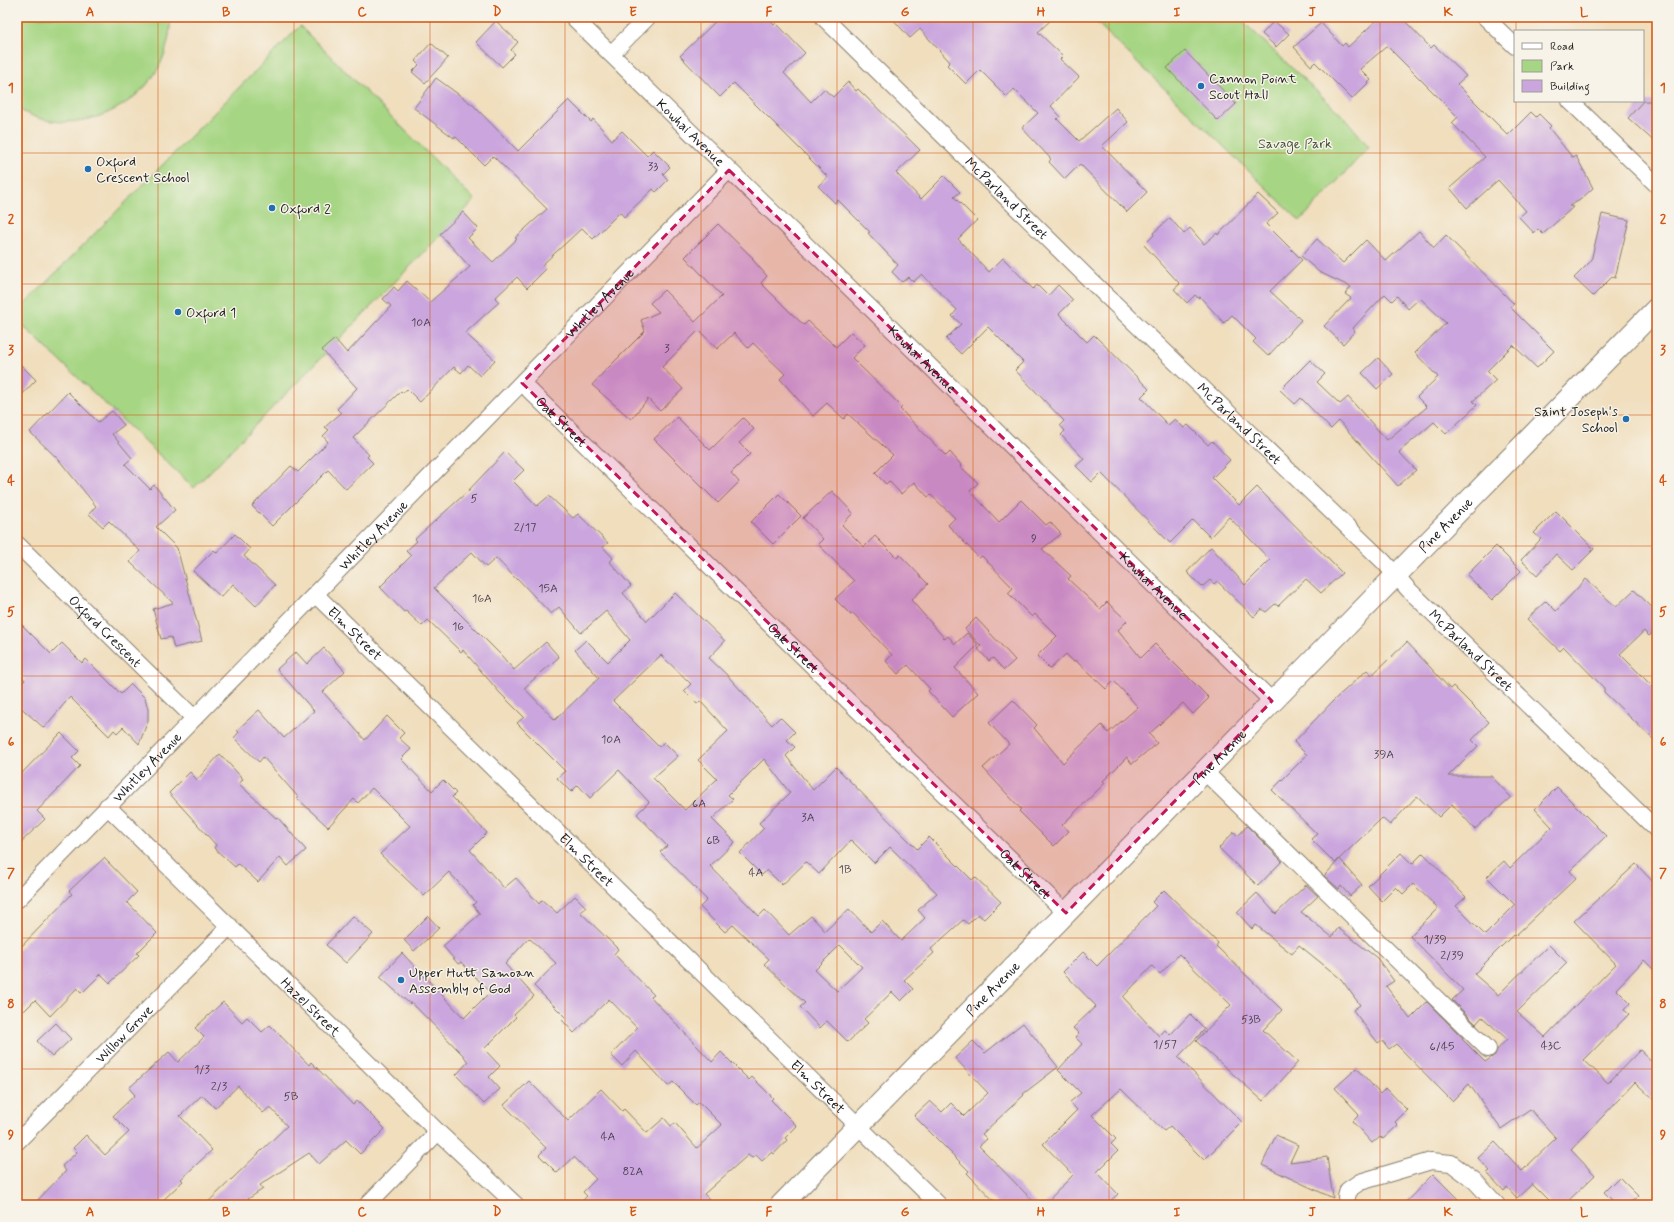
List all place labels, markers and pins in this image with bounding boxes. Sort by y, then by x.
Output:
place label: Cannon Point Scout Hall [1209,70,1297,104]
marker: Cannon Point Scout Hall [1196,81,1206,91]
place label: Oxford Crescent School [96,153,190,187]
marker: Oxford Crescent School [83,164,93,174]
place label: Oxford 2 [280,200,331,220]
marker: Oxford 2 [267,203,277,213]
place label: Oxford 1 [186,304,236,324]
marker: Oxford 1 [173,307,183,317]
place label: Saint Joseph's School [1534,403,1618,437]
marker: Saint Joseph's School [1621,414,1631,424]
place label: Upper Hutt Samoan Assembly of God [409,964,535,998]
marker: Upper Hutt Samoan Assembly of God [396,975,406,985]

